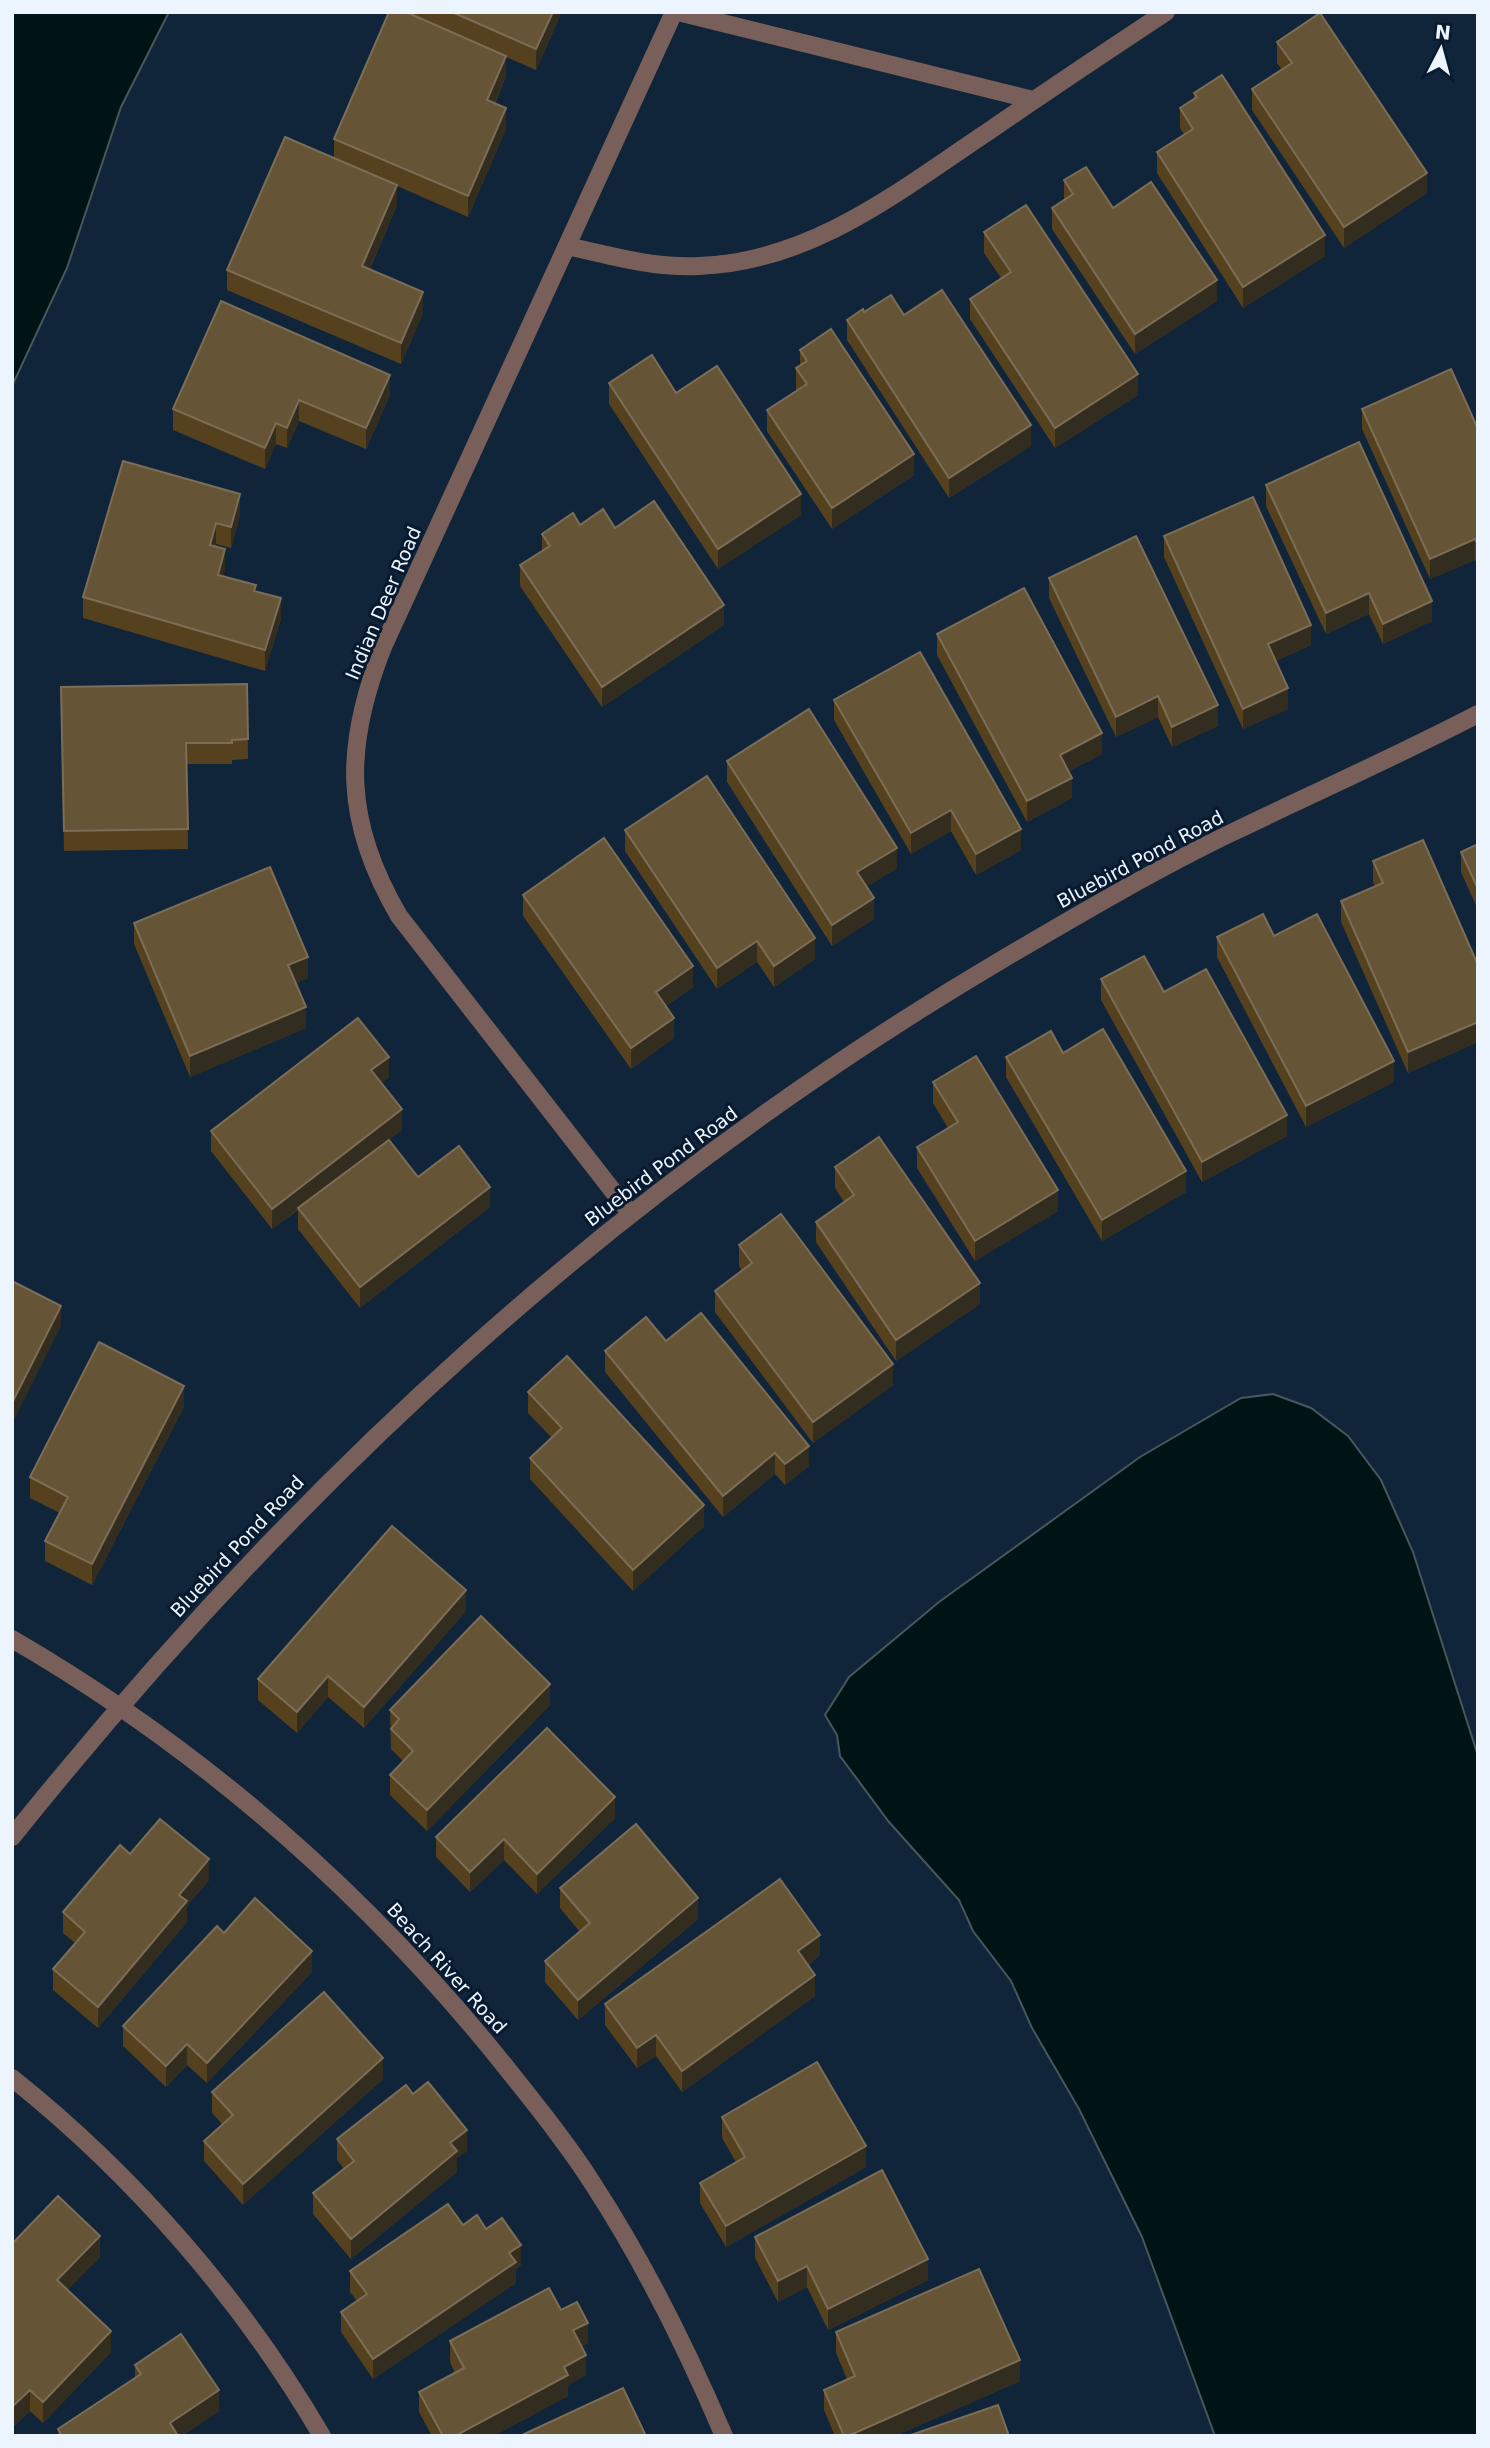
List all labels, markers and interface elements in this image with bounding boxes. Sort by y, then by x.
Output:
north arrow [1406,14,1476,84]
text: N [1434,20,1452,44]
street label: Indian Deer Road [341,523,425,683]
street label: Bluebird Pond Road [1053,806,1227,912]
street label: Bluebird Pond Road [580,1101,742,1231]
street label: Bluebird Pond Road [166,1471,308,1621]
street label: Beach River Road [383,1898,511,2038]

